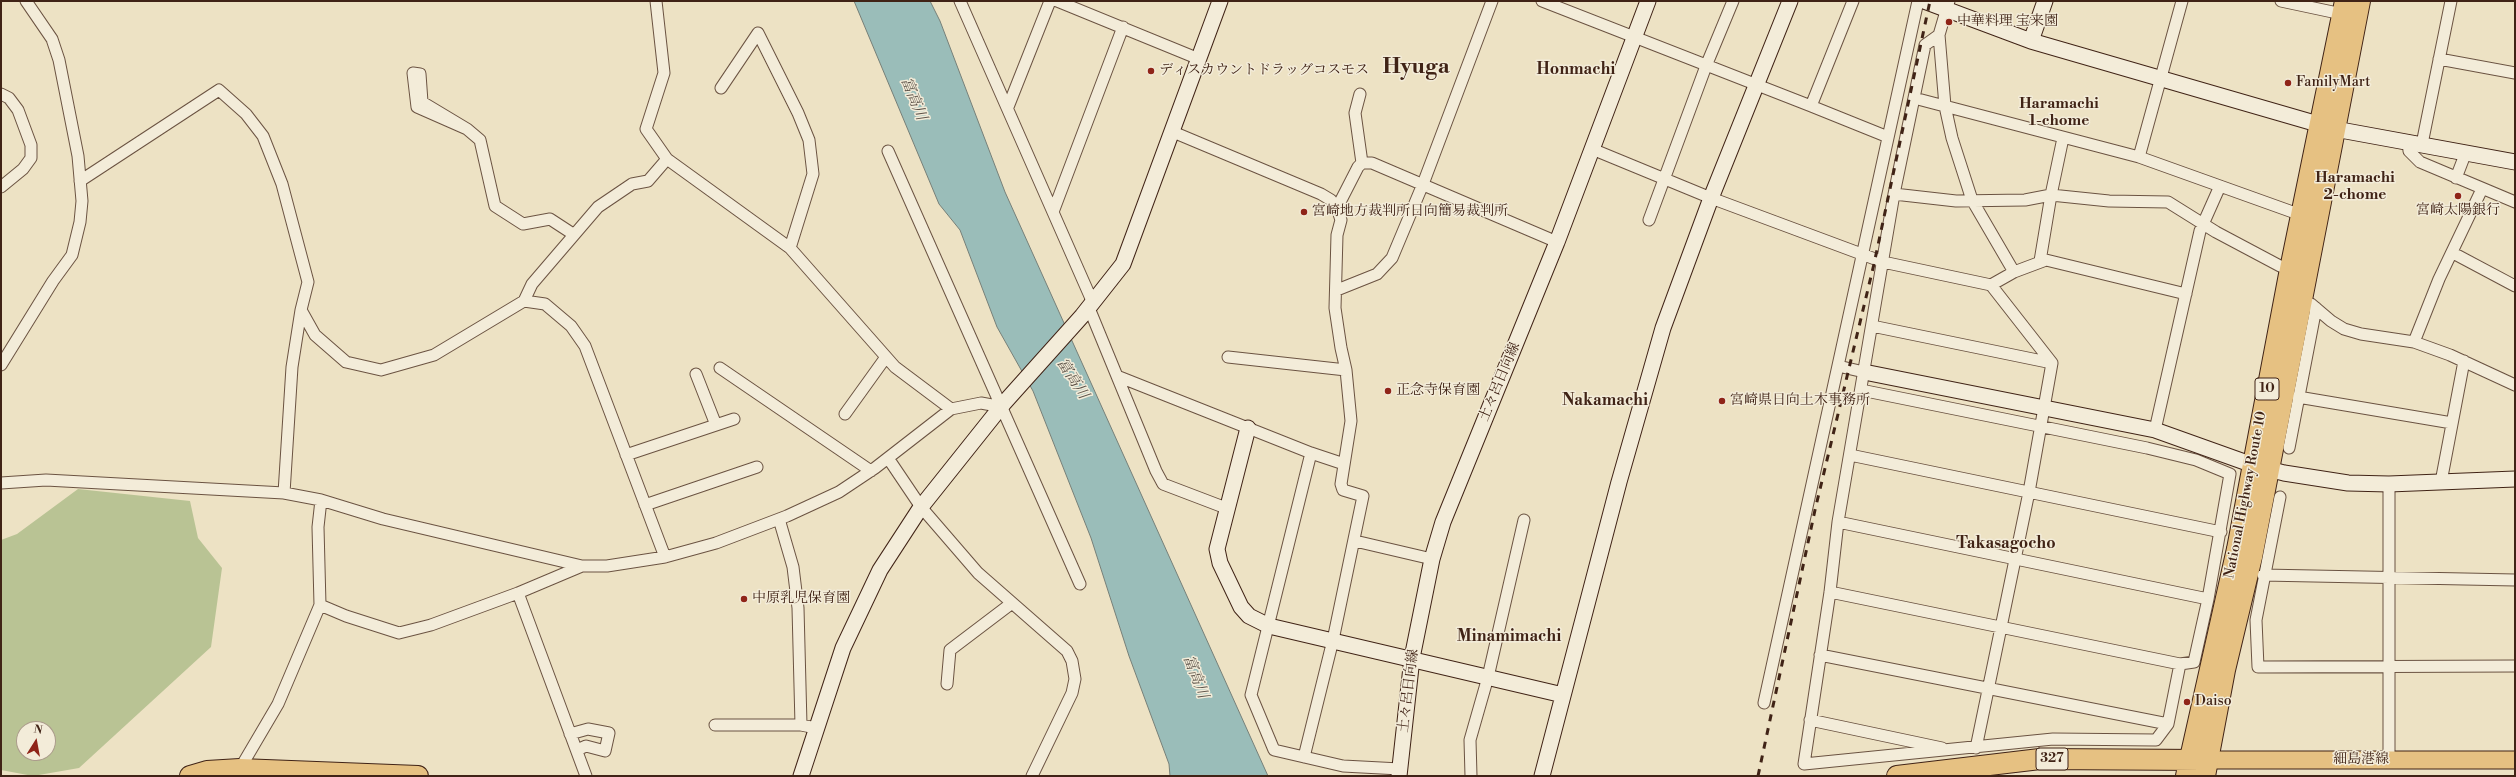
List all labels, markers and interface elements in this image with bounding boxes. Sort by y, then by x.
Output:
place label: 中華料理 宝来園 [1957,14,2058,30]
marker: 中華料理 宝来園 [1944,17,1954,27]
district label: Hyuga [1382,55,1450,81]
district label: Honmachi [1537,60,1615,80]
place label: ディスカウントドラッグコスモス [1159,63,1369,79]
marker: ディスカウントドラッグコスモス [1146,66,1156,76]
water label: 富高川 [896,75,930,123]
place label: FamilyMart [2296,75,2370,91]
marker: FamilyMart [2283,78,2293,88]
district label: Haramachi 1-chome [2019,95,2099,130]
district label: Haramachi 2-chome [2315,169,2395,204]
marker: 宮崎太陽銀行 [2453,191,2463,201]
place label: 宮崎太陽銀行 [2416,203,2500,219]
place label: 宮崎地方裁判所日向簡易裁判所 [1312,204,1508,220]
marker: 宮崎地方裁判所日向簡易裁判所 [1299,207,1309,217]
street label: 土々呂日向線 [1476,340,1524,424]
water label: 富高川 [1052,355,1092,403]
road number: 10 [2255,378,2279,400]
place label: 正念寺保育園 [1396,383,1480,399]
marker: 正念寺保育園 [1383,386,1393,396]
district label: Nakamachi [1562,391,1648,411]
place label: 宮崎県日向土木事務所 [1730,393,1870,409]
marker: 宮崎県日向土木事務所 [1717,396,1727,406]
street label: National Highway Route 10 [2222,410,2270,580]
district label: Takasagocho [1956,534,2056,554]
place label: 中原乳児保育園 [752,591,850,607]
marker: 中原乳児保育園 [739,594,749,604]
district label: Minamimachi [1457,627,1561,647]
street label: 土々呂日向線 [1396,648,1422,734]
water label: 富高川 [1179,653,1211,701]
place label: Daiso [2195,694,2232,710]
marker: Daiso [2182,697,2192,707]
north arrow [16,721,56,761]
text: N [32,722,44,738]
road number: 327 [2036,748,2068,770]
street label: 細島港線 [2333,752,2389,768]

